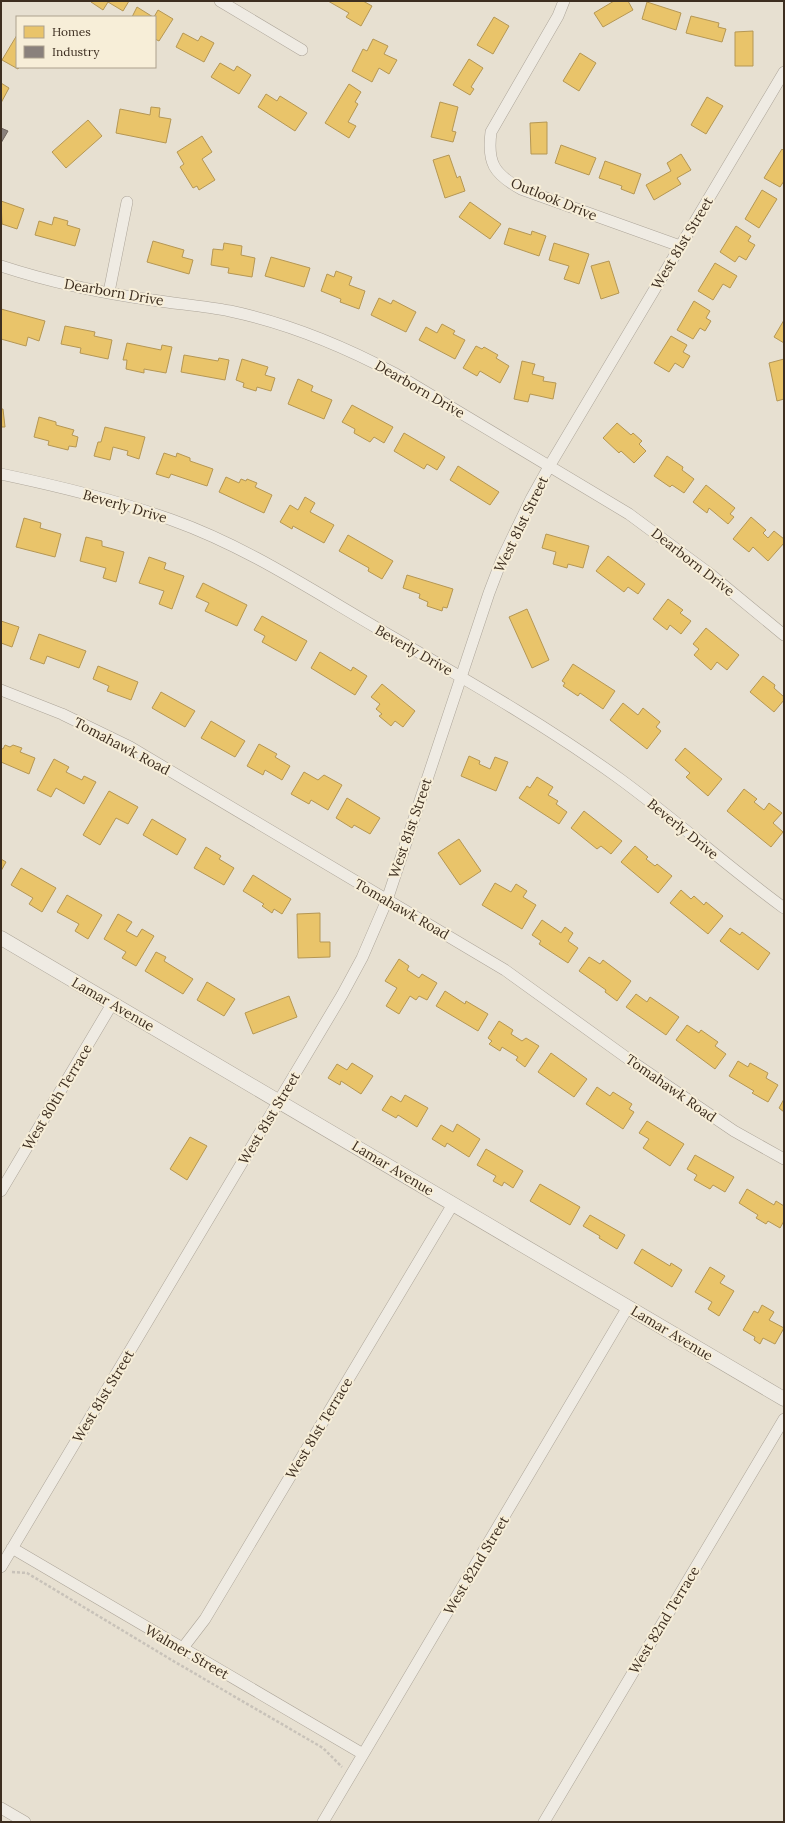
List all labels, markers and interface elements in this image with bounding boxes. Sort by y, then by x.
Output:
legend [16,16,156,68]
text: Homes [52,24,91,39]
text: Industry [52,44,100,59]
street label: Outlook Drive [508,174,600,225]
street label: West 81st Street [647,193,717,293]
street label: Dearborn Drive [63,274,166,310]
street label: Dearborn Drive [372,356,469,422]
street label: West 81st Street [490,472,552,575]
street label: Beverly Drive [81,485,170,527]
street label: Dearborn Drive [648,524,739,600]
street label: Beverly Drive [372,621,456,680]
street label: Tomahawk Road [71,713,173,779]
street label: West 81st Street [384,775,436,880]
street label: Beverly Drive [644,795,723,864]
street label: Tomahawk Road [351,875,453,943]
street label: Lamar Avenue [68,973,158,1035]
street label: West 80th Terrace [18,1040,96,1153]
street label: Tomahawk Road [622,1050,720,1126]
street label: West 81st Street [234,1068,304,1168]
street label: Lamar Avenue [349,1136,438,1200]
street label: Lamar Avenue [628,1301,717,1365]
street label: West 81st Street [68,1346,138,1446]
street label: West 81st Terrace [282,1374,357,1482]
street label: West 82nd Street [439,1512,513,1618]
street label: West 82nd Terrace [625,1562,703,1677]
street label: Walmer Street [142,1621,233,1684]

